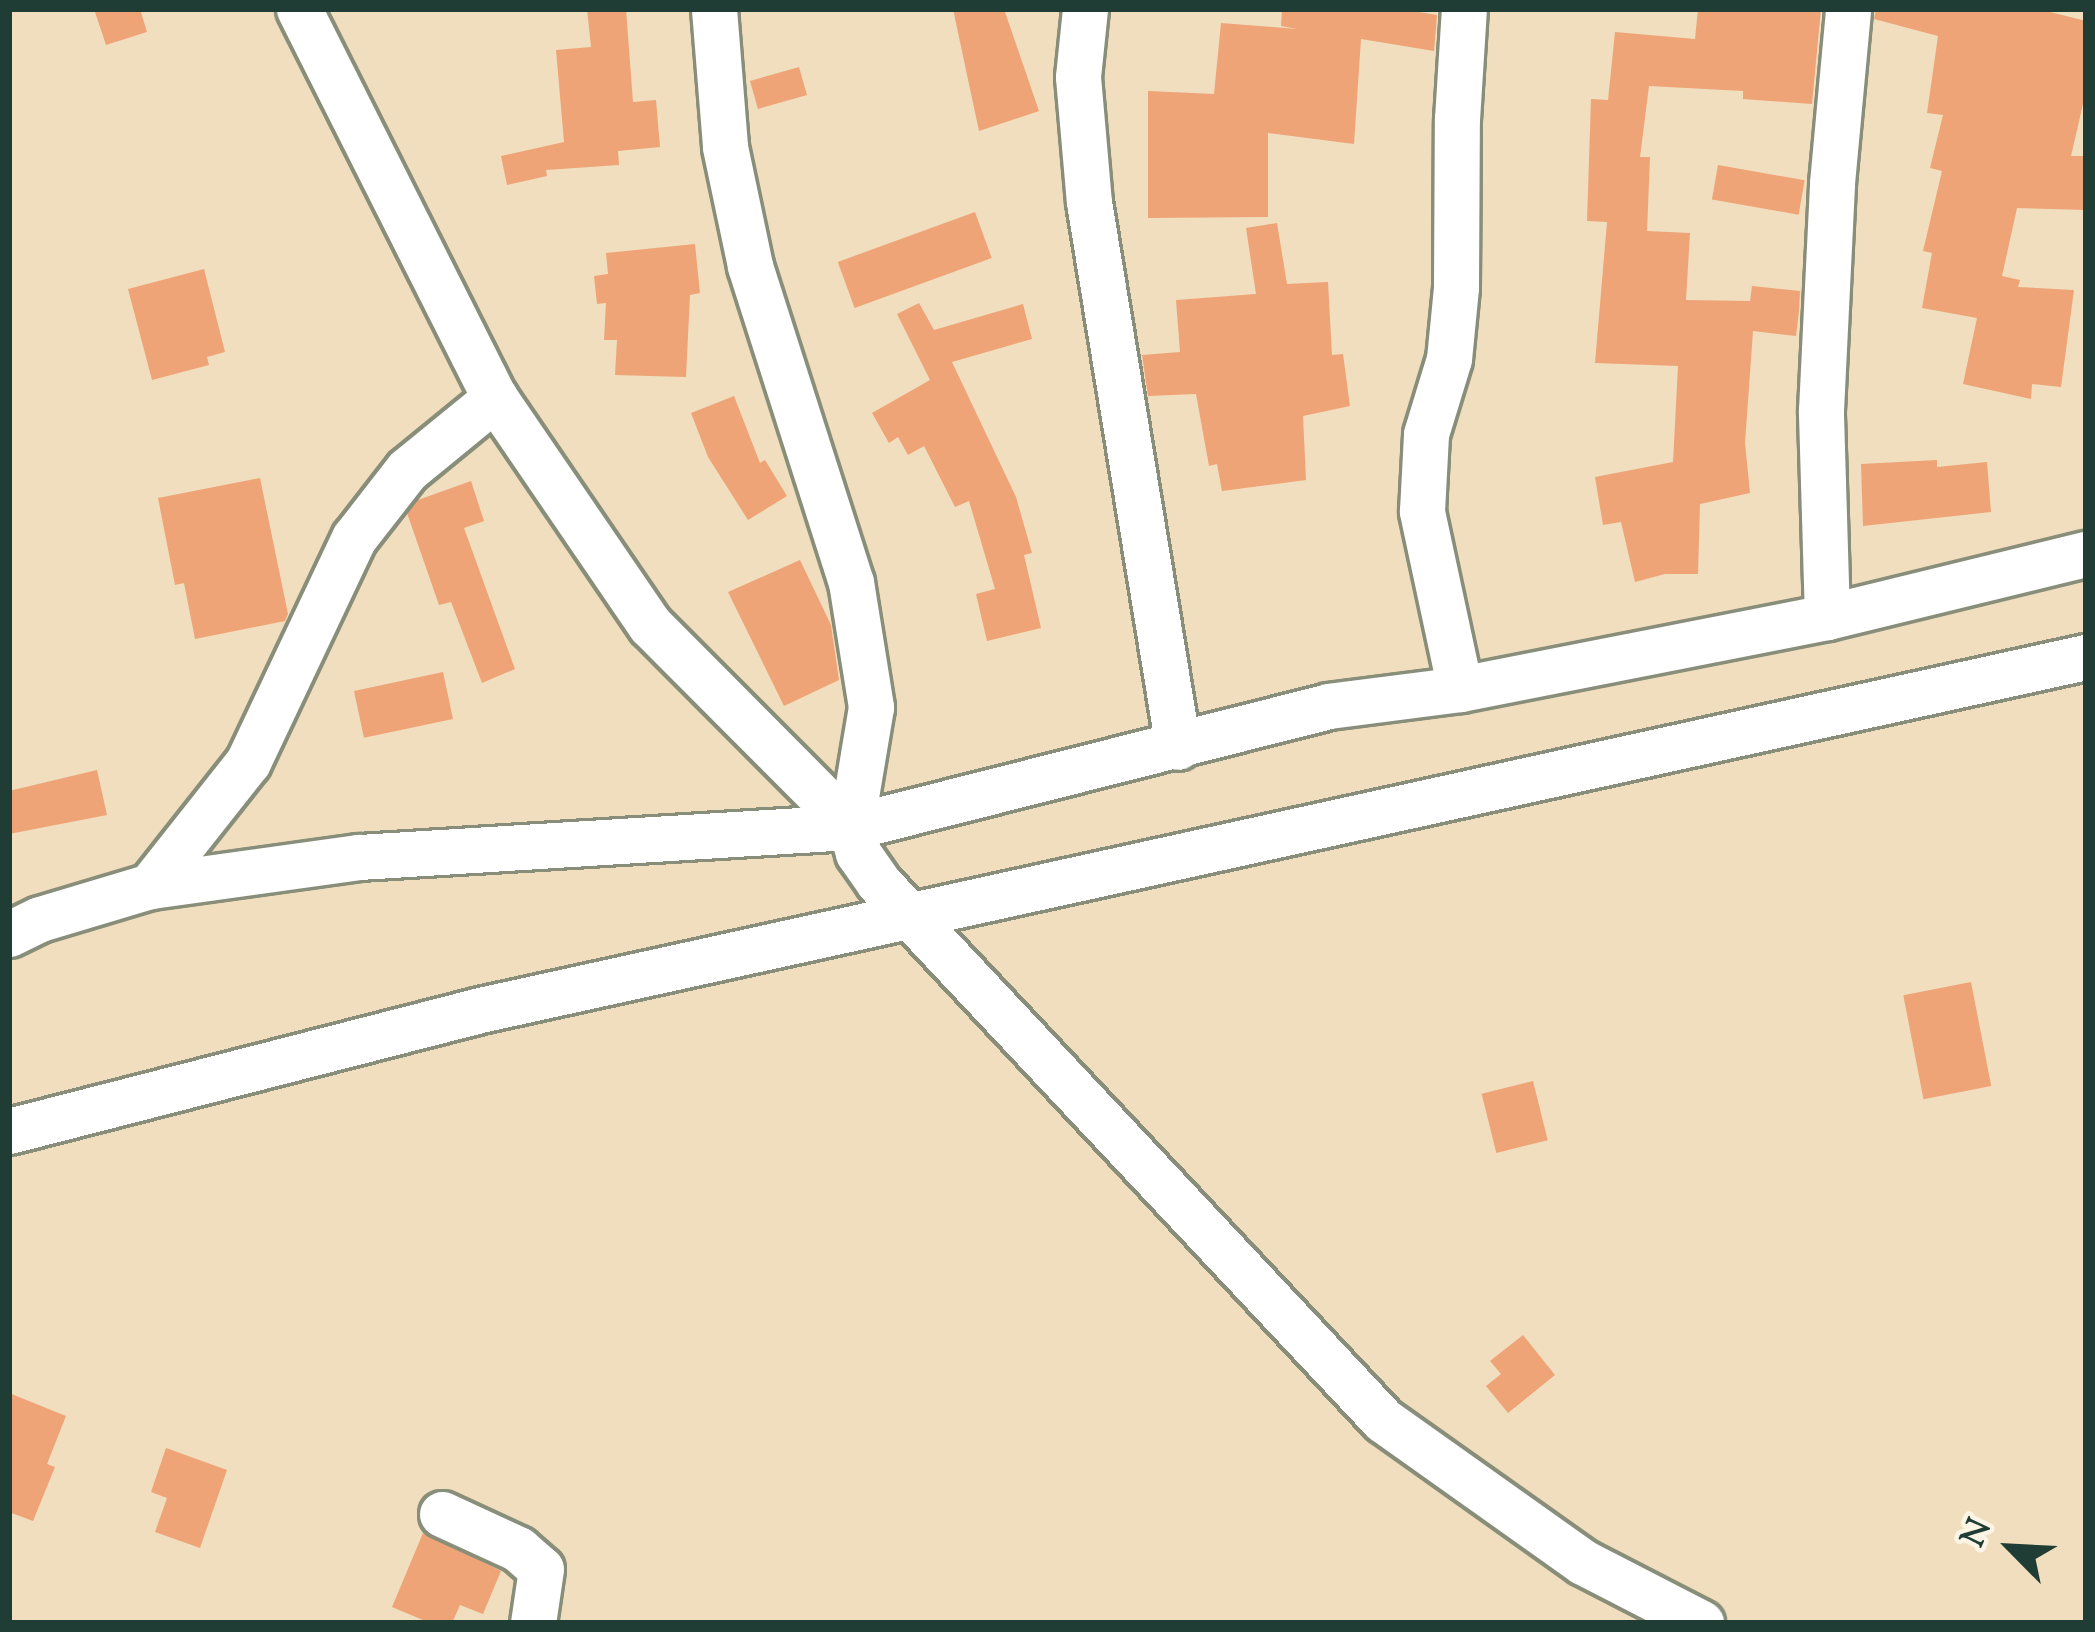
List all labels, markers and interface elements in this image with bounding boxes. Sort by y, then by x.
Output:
north arrow [1951,1488,2071,1608]
text: N [1951,1512,2005,1555]

